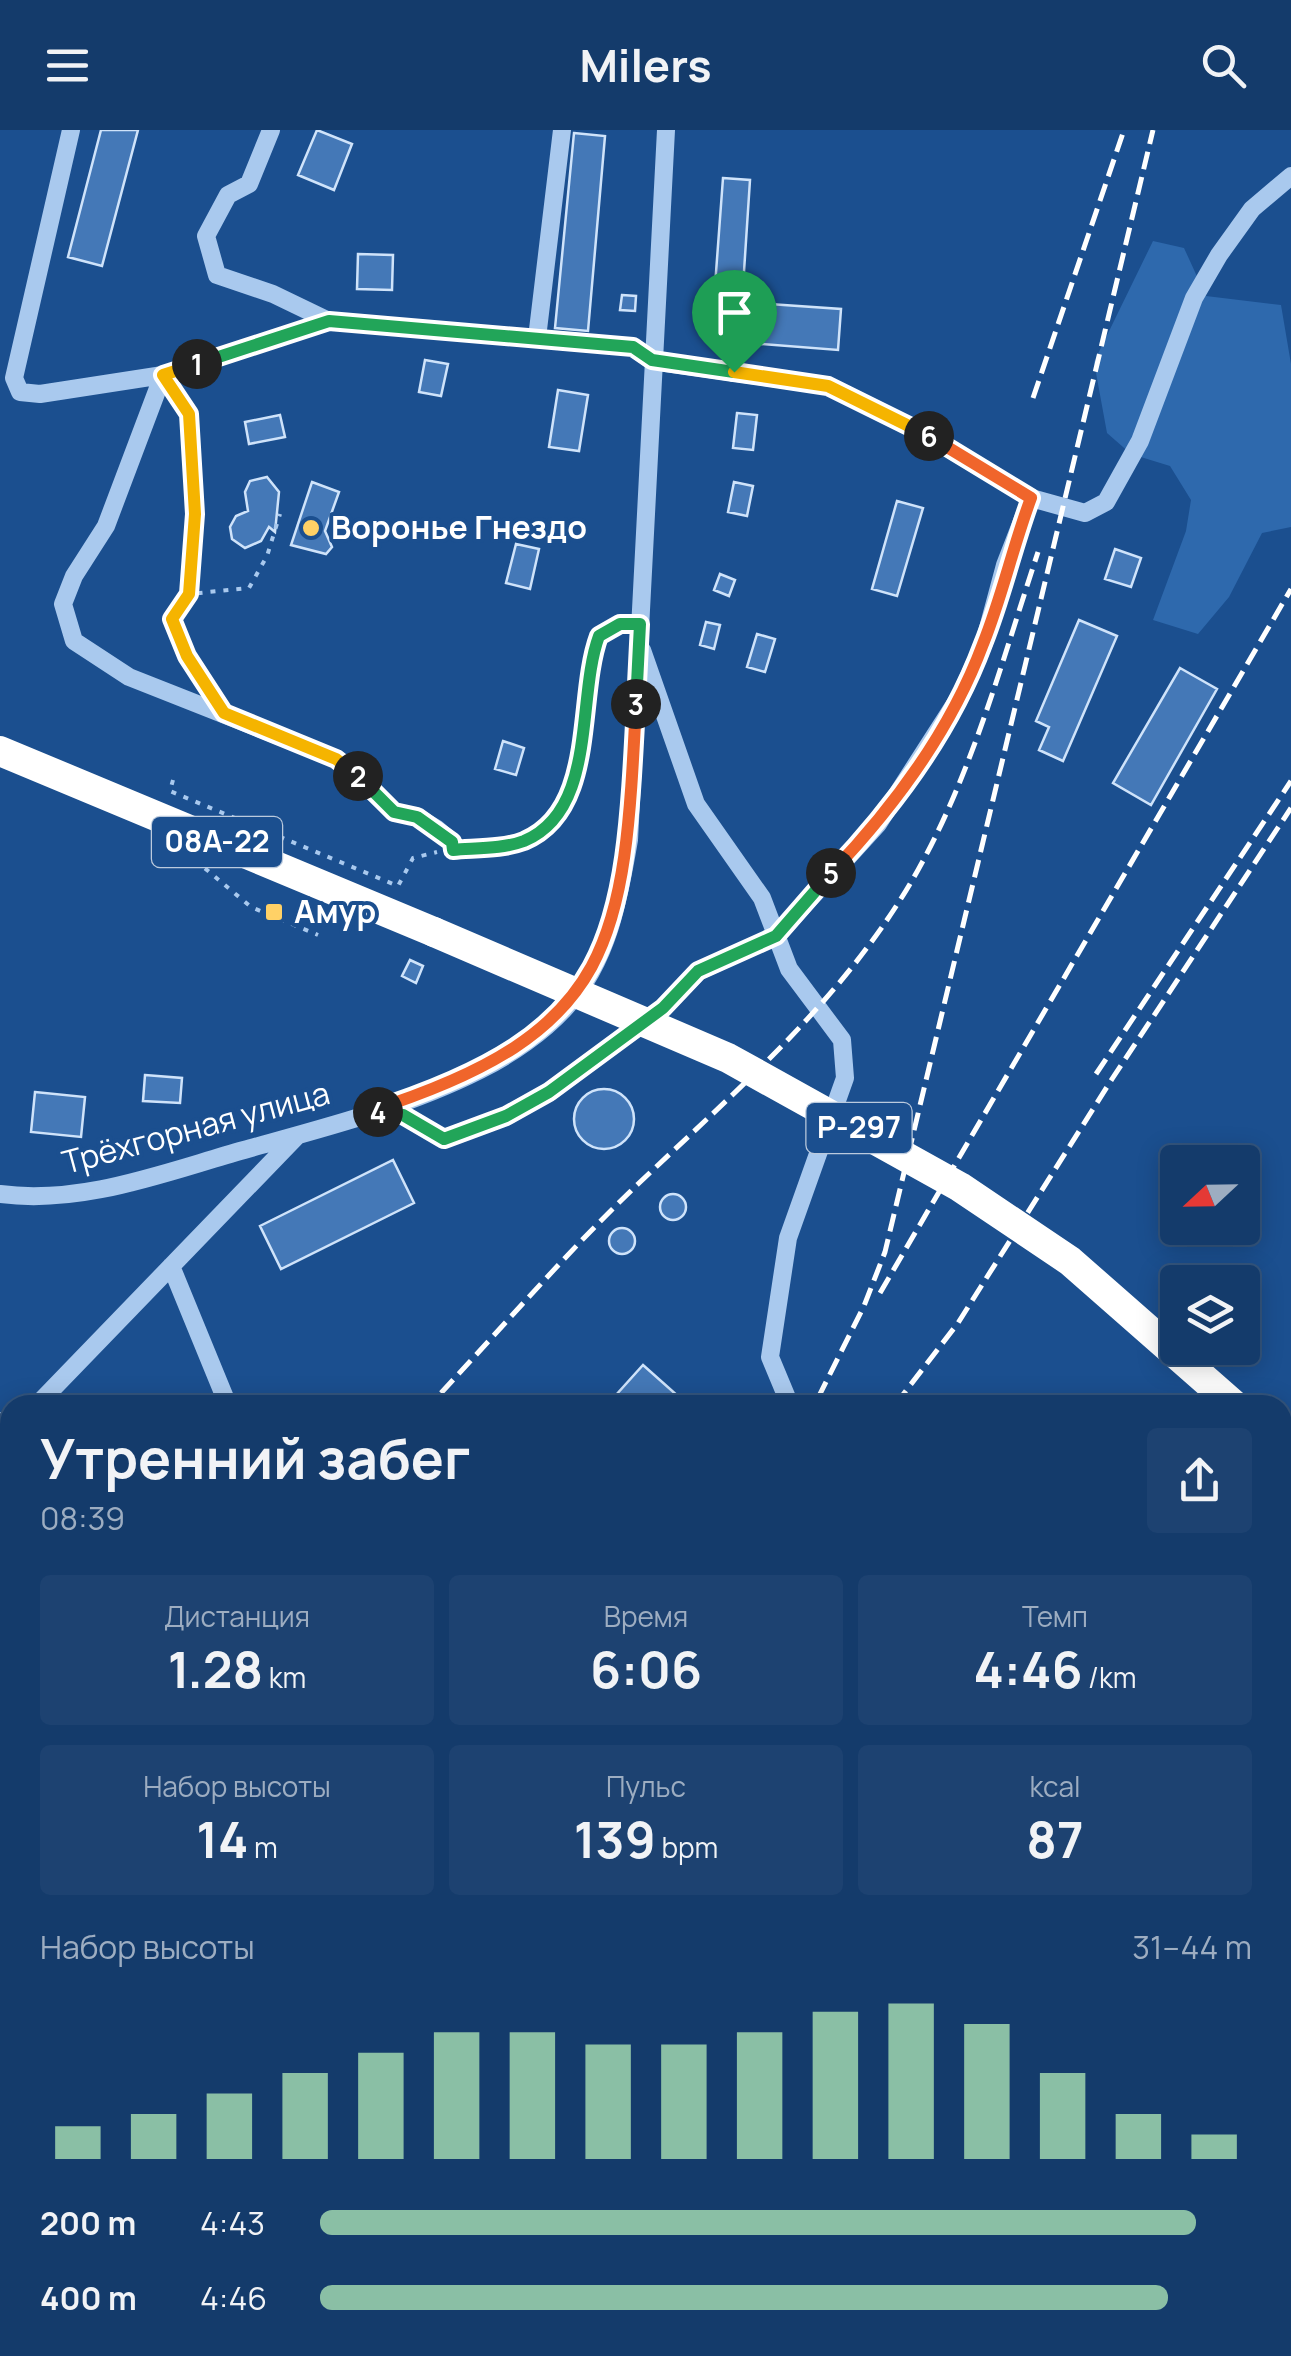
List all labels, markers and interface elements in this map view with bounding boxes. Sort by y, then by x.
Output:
text: Milers [579,34,712,96]
icon: menu [40,38,95,93]
icon: search [1196,38,1251,93]
pin [692,270,777,373]
icon: arrive [707,285,762,340]
pin: 1 [172,339,222,389]
text: 1 [191,345,203,383]
pin: 6 [904,411,954,461]
text: 6 [920,417,938,455]
place label: Воронье Гнездо [331,505,587,549]
marker: Воронье Гнездо [300,517,322,539]
pin: 3 [611,679,661,729]
text: 3 [628,685,644,723]
pin: 2 [333,751,383,801]
text: 2 [350,757,366,795]
road number: 08А-22 [152,817,282,867]
pin: 5 [806,848,856,898]
text: 5 [823,854,839,892]
place label: Амур [294,889,376,933]
marker: Амур [263,901,285,923]
street label: Трёхгорная улица [57,1070,334,1184]
pin: 4 [353,1087,403,1137]
text: 4 [369,1093,387,1131]
road number: Р-297 [806,1103,912,1153]
north arrow [1160,1145,1260,1245]
map controls [1160,1145,1260,1365]
button: layers [1160,1265,1260,1365]
text: Утренний забег [40,1420,470,1496]
button: share [1147,1428,1252,1533]
text: 08:39 [40,1496,125,1540]
text: Дистанция [164,1597,310,1635]
text: Время [604,1597,688,1635]
text: Темп [1022,1597,1088,1635]
text: 1.28 [168,1635,263,1703]
text: 6:06 [590,1635,702,1703]
text: 4:46 [973,1635,1082,1703]
text: km [263,1658,306,1696]
text: /km [1082,1658,1137,1696]
text: Набор высоты [143,1767,331,1805]
text: Пульс [606,1767,686,1805]
text: kcal [1029,1767,1081,1805]
text: 14 [196,1805,248,1873]
text: 139 [574,1805,656,1873]
text: 87 [1026,1805,1084,1873]
text: m [248,1828,278,1866]
text: bpm [656,1828,718,1866]
text: Набор высоты [40,1925,255,1969]
text: 31–44 m [1132,1925,1252,1969]
text: 200 m [40,2201,136,2245]
text: 4:43 [200,2201,265,2245]
text: 400 m [40,2276,137,2320]
text: 4:46 [200,2276,267,2320]

